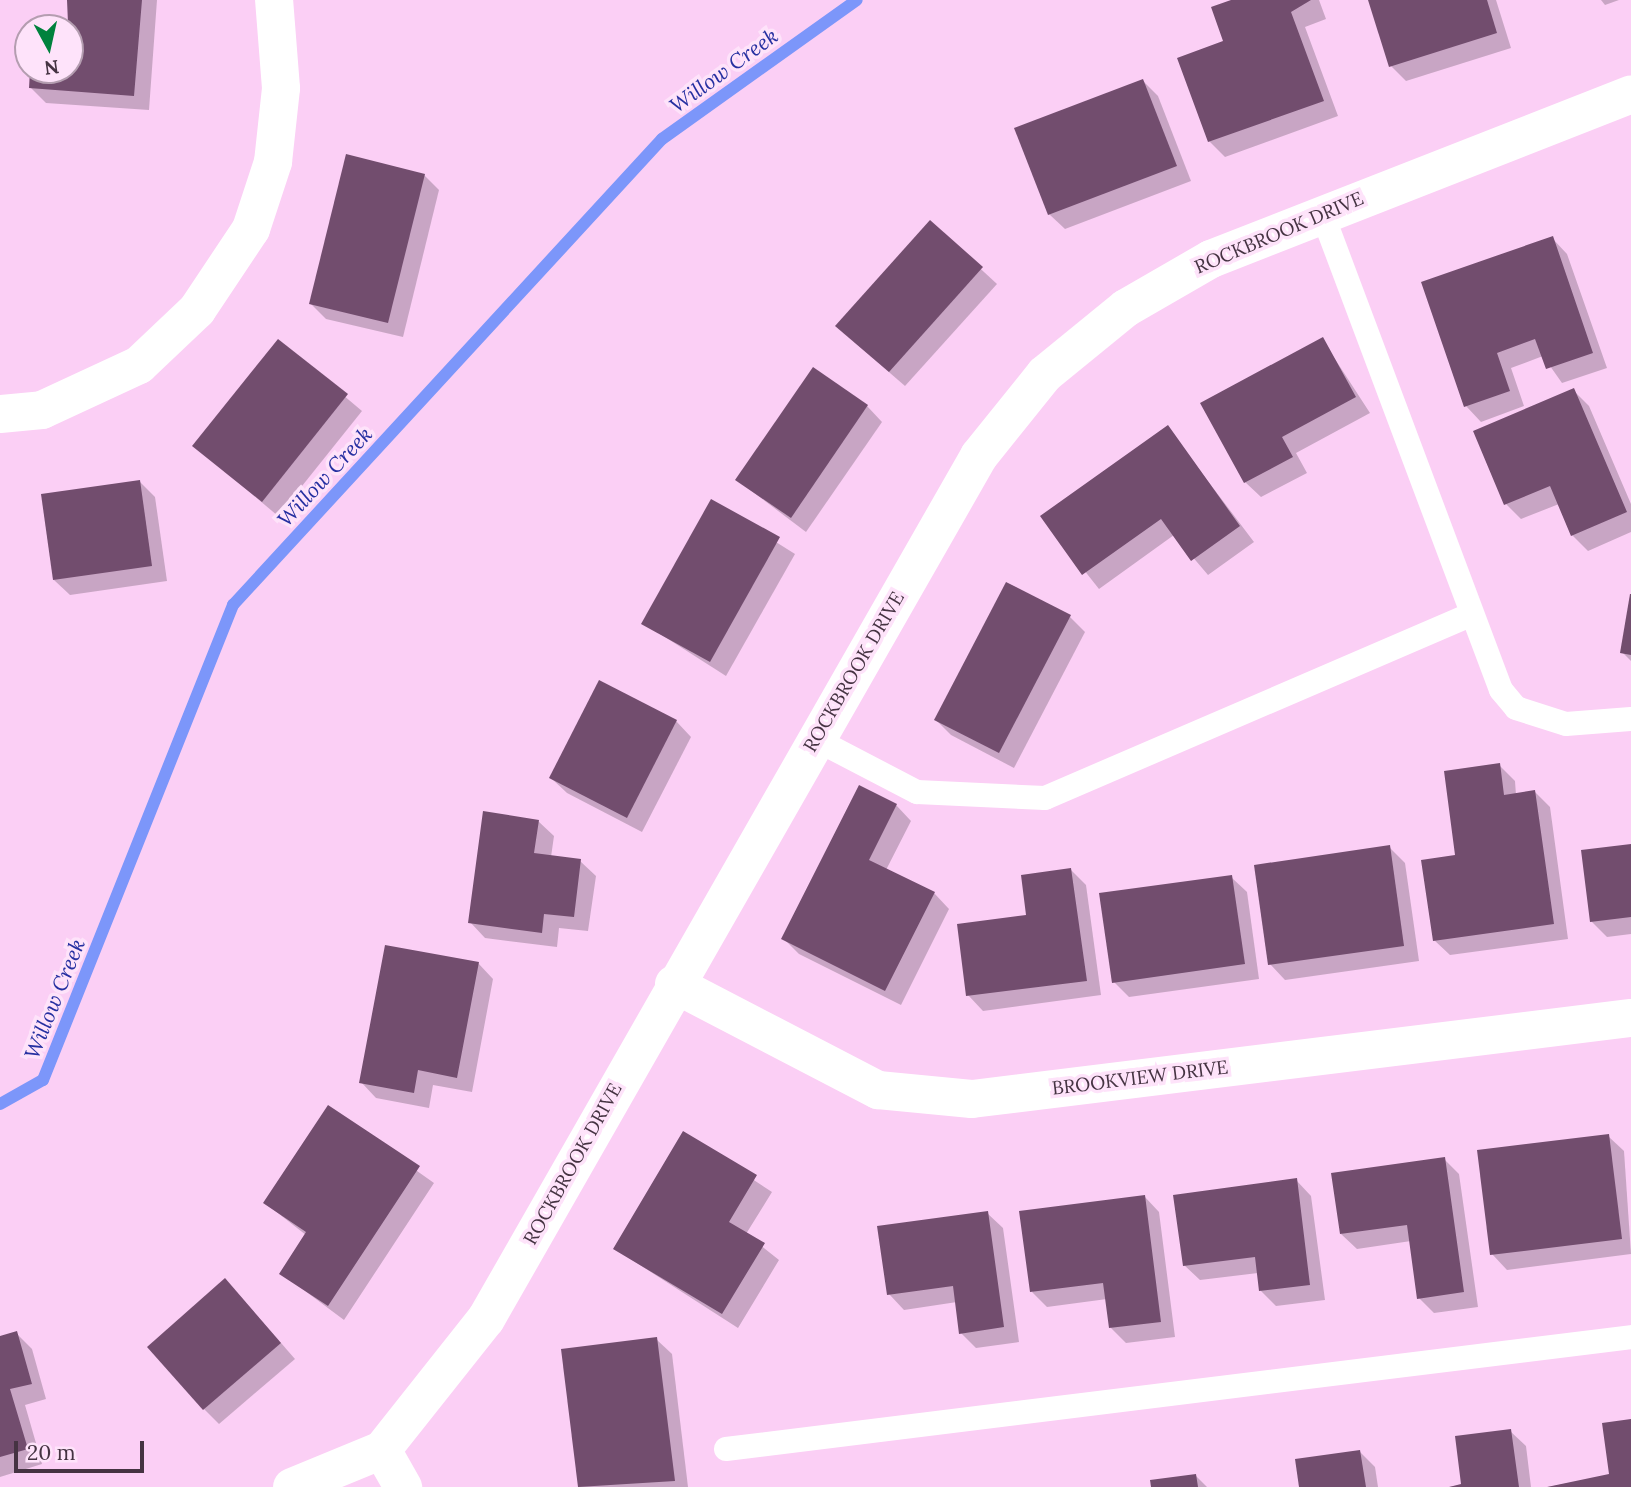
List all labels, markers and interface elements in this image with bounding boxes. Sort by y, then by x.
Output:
north arrow [14,14,84,84]
water label: Willow Creek [665,23,783,119]
text: N [43,55,61,81]
street label: ROCKBROOK DRIVE [1191,187,1367,279]
water label: Willow Creek [272,422,378,532]
street label: ROCKBROOK DRIVE [799,588,909,756]
water label: Willow Creek [19,935,91,1063]
street label: BROOKVIEW DRIVE [1051,1056,1229,1100]
street label: ROCKBROOK DRIVE [519,1079,627,1249]
scale bar [18,1428,147,1472]
text: 20 m [27,1439,76,1466]

